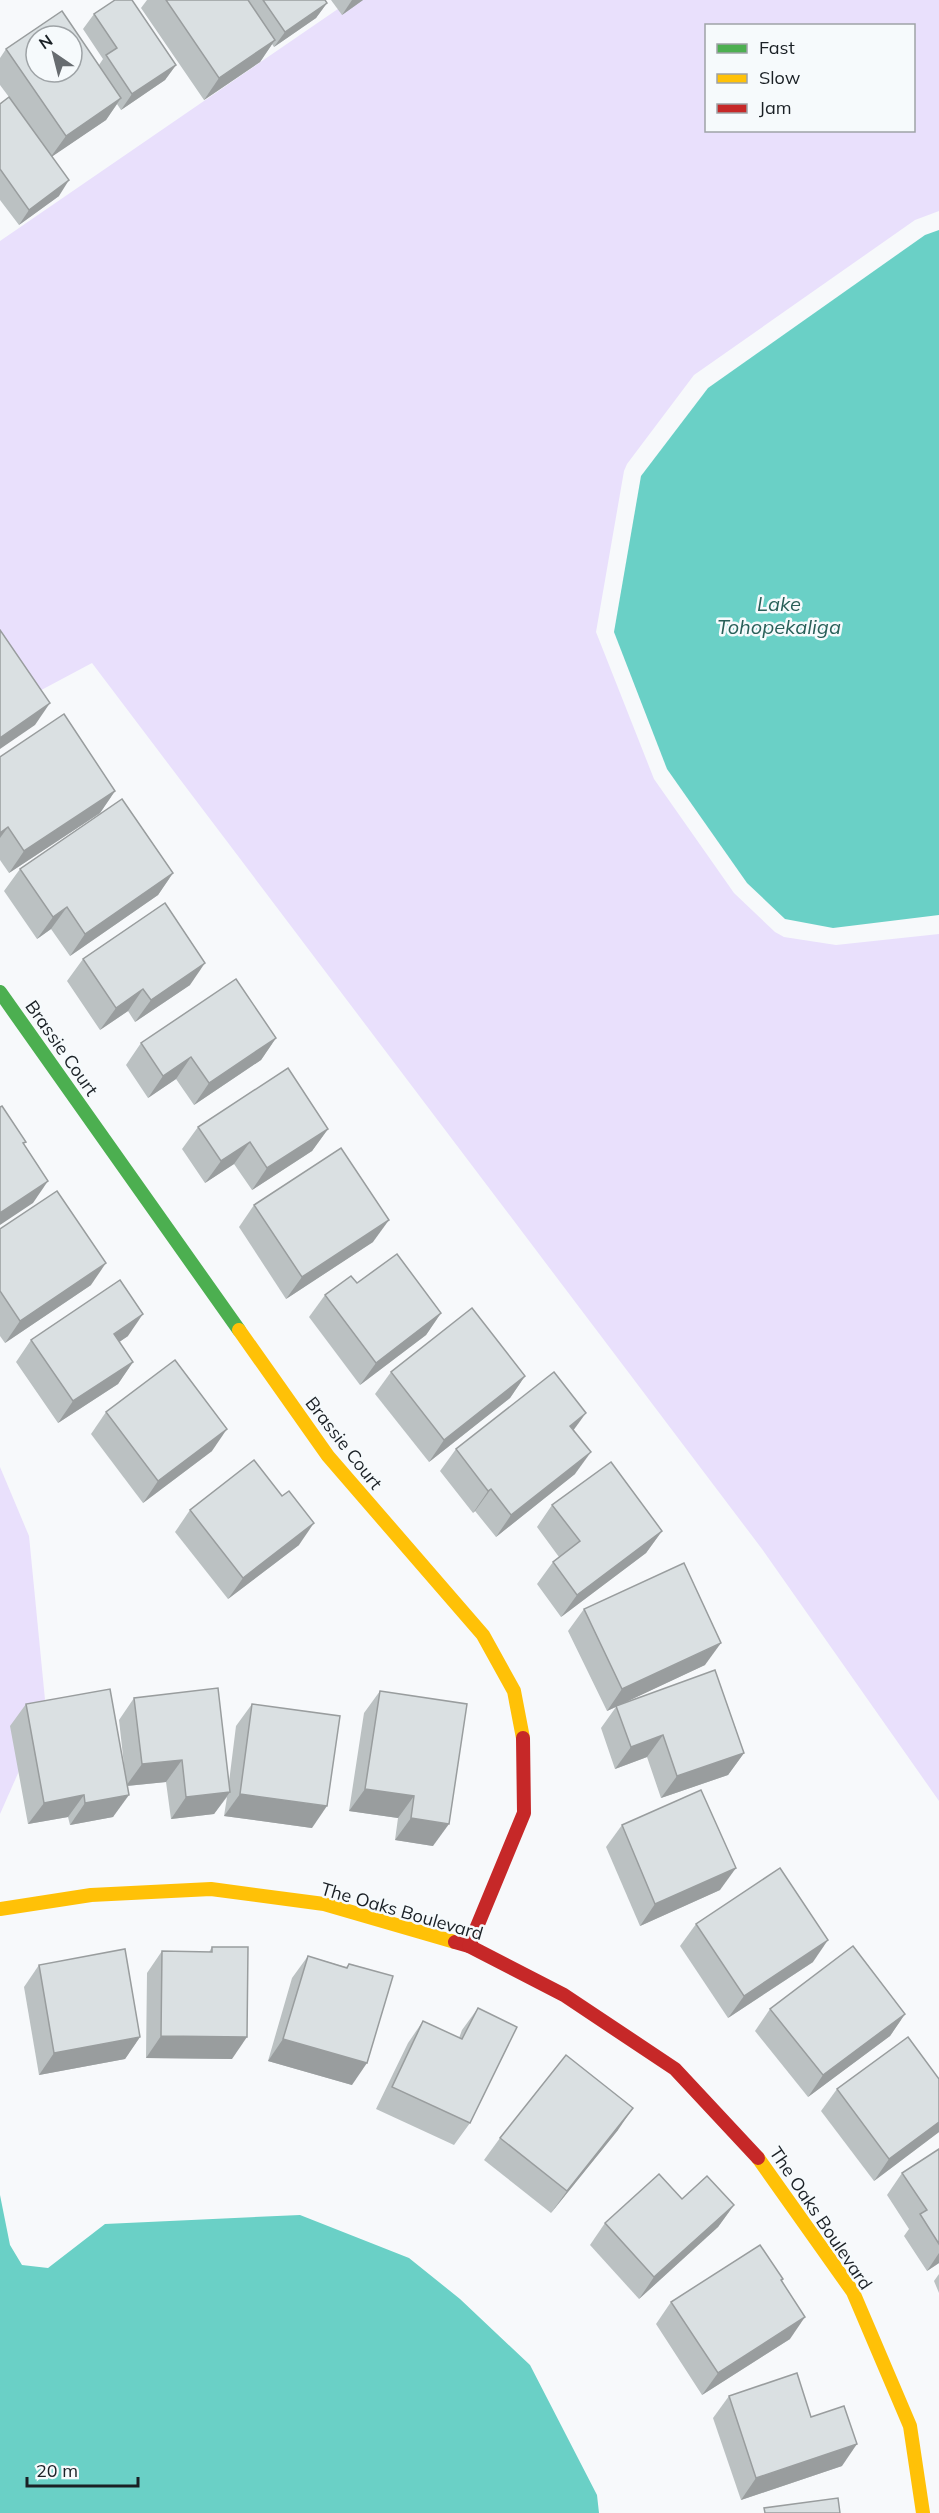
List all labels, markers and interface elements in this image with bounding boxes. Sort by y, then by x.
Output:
north arrow [24,24,84,84]
legend [705,24,915,132]
text: N [35,30,56,53]
text: Fast [759,36,795,59]
text: Slow [759,66,801,89]
text: Jam [759,96,792,119]
water label: Lake Tohopekaliga [717,591,841,639]
street label: Brassie Court [21,996,103,1100]
street label: Brassie Court [301,1392,387,1494]
street label: The Oaks Boulevard [318,1877,486,1945]
street label: The Oaks Boulevard [765,2142,877,2294]
scale bar [27,2450,138,2488]
text: 20 m [36,2459,78,2482]

